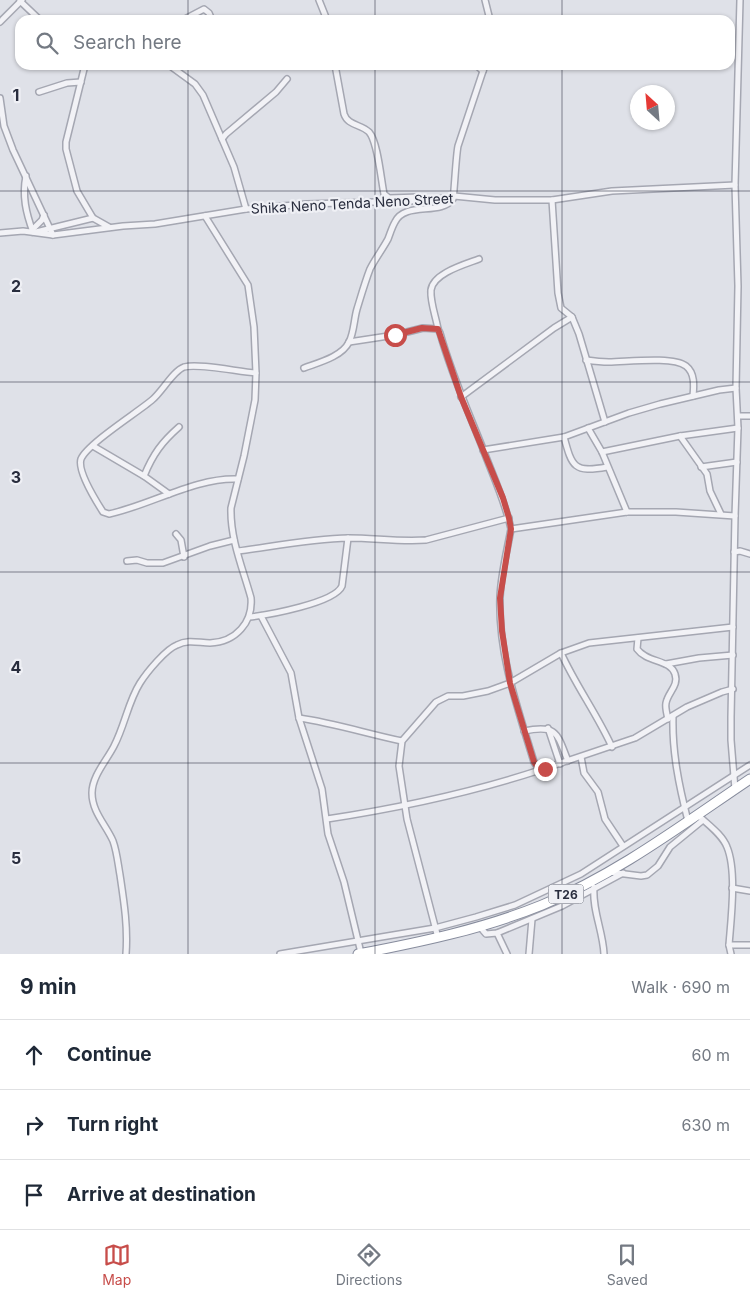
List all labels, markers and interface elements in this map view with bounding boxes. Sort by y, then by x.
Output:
search box [15,15,735,70]
icon: search [33,29,61,57]
text: Search here [73,31,182,54]
text: 1 [13,85,19,105]
north arrow [630,85,675,130]
street label: Shika Neno Tenda Neno Street [250,189,454,217]
text: 2 [11,276,21,296]
route start [384,324,407,347]
text: 3 [11,467,21,487]
text: 4 [11,657,22,677]
route end [534,758,557,781]
text: 5 [11,848,21,868]
road number: T26 [548,884,584,904]
text: 9 min [20,974,77,999]
text: Walk · 690 m [631,977,730,997]
icon: ahead [20,1041,48,1069]
text: Continue [67,1043,152,1066]
text: 60 m [691,1045,730,1065]
icon: right [20,1111,48,1139]
text: Turn right [67,1113,158,1136]
text: 630 m [682,1115,730,1135]
icon: arrive [20,1181,48,1209]
text: Arrive at destination [67,1183,256,1206]
tab: Map [102,1241,131,1288]
tab: Directions [336,1241,402,1288]
tab: Saved [607,1241,648,1288]

